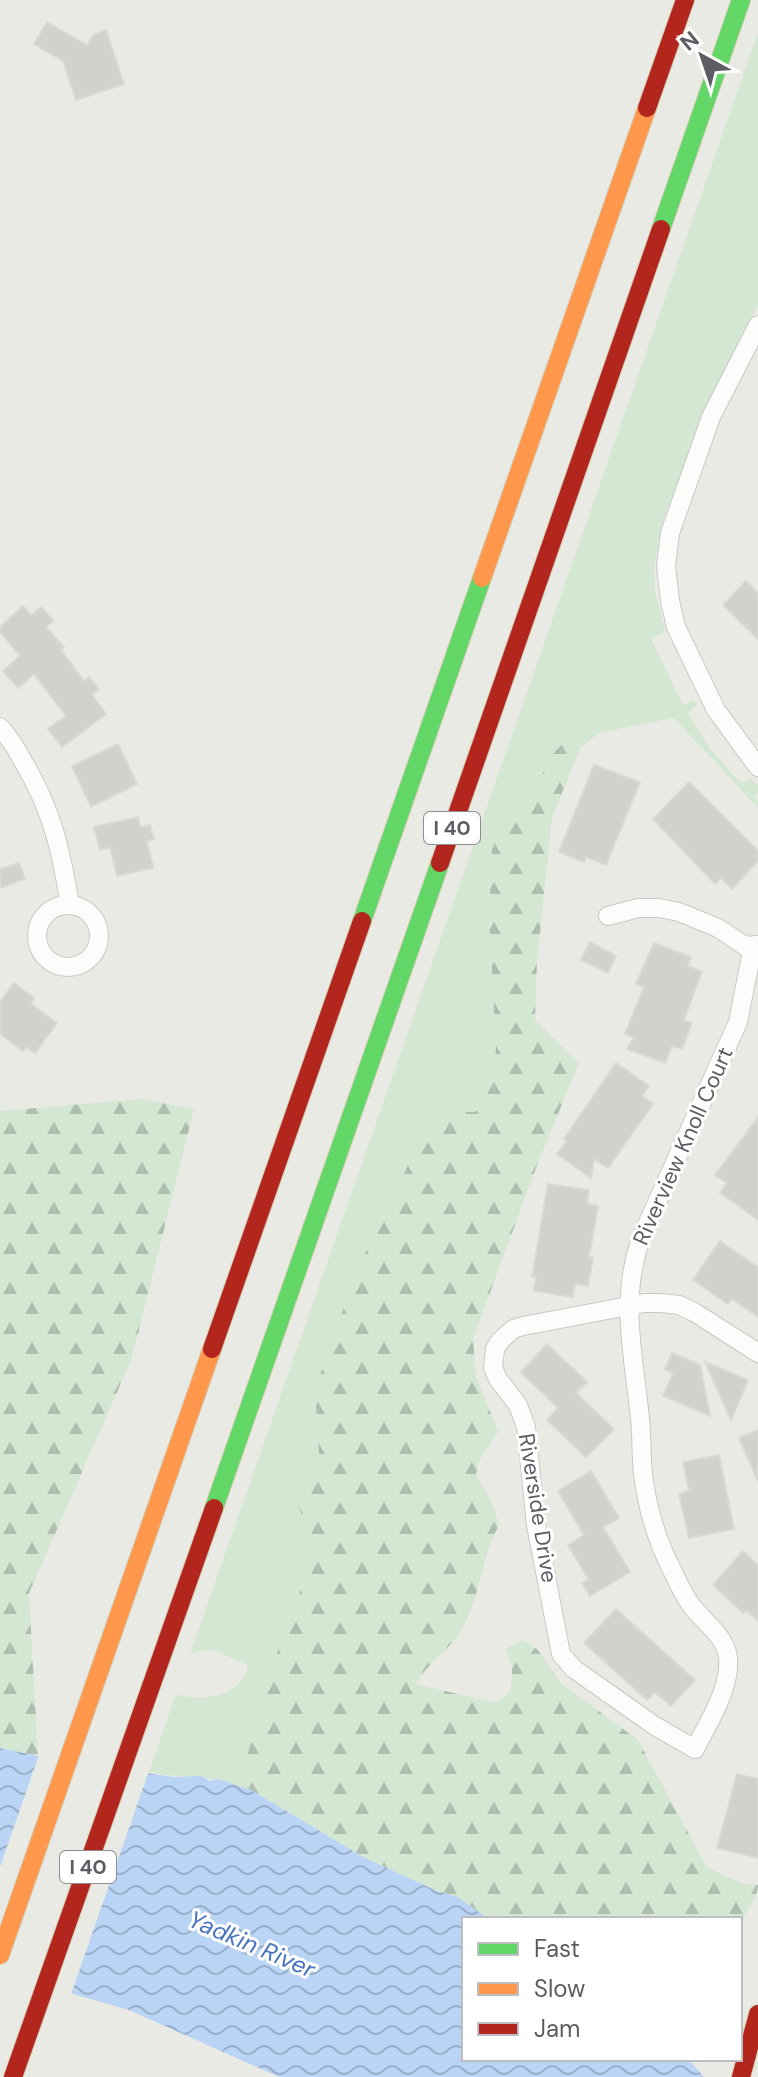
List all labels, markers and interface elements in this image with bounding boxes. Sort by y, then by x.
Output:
north arrow [662,16,742,96]
text: N [674,25,705,57]
road number: I 40 [424,812,480,844]
street label: Riverview Knoll Court [626,1042,740,1250]
street label: Riverside Drive [512,1431,564,1585]
road number: I 40 [60,1851,116,1883]
water label: Yadkin River [184,1903,321,1985]
legend [462,1917,742,2061]
text: Fast [534,1933,580,1964]
text: Slow [534,1973,585,2004]
text: Jam [534,2013,580,2044]

